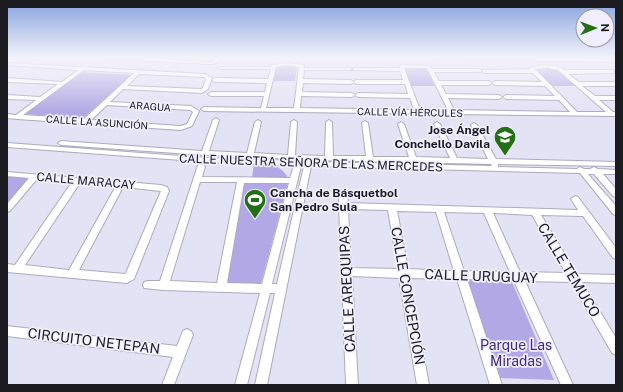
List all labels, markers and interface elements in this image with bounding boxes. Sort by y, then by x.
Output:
north arrow [575,8,615,48]
text: N [599,23,611,32]
street label: ARAGUA [129,99,171,113]
street label: CALLE VÍA HÉRCULES [357,105,463,119]
street label: CALLE LA ASUNCIÓN [46,112,148,132]
place label: Jose Ángel Conchello Davila [394,123,490,151]
school or university icon: Jose Ángel Conchello Davila [492,124,518,157]
street label: CALLE NUESTRA SEÑORA DE LAS MERCEDES [179,151,443,175]
street label: CALLE MARACAY [36,170,137,192]
place label: Cancha de Básquetbol San Pedro Sula [270,186,398,214]
sports icon: Cancha de Básquetbol San Pedro Sula [242,187,268,220]
street label: CALLE TEMUCO [535,220,603,320]
street label: CALLE AREQUIPAS [336,225,358,353]
street label: CALLE CONCEPCIÓN [388,225,430,366]
street label: CALLE URUGUAY [424,266,538,286]
street label: CIRCUITO NETEPAN [27,325,161,357]
park label: Parque Las Miradas [480,337,552,369]

